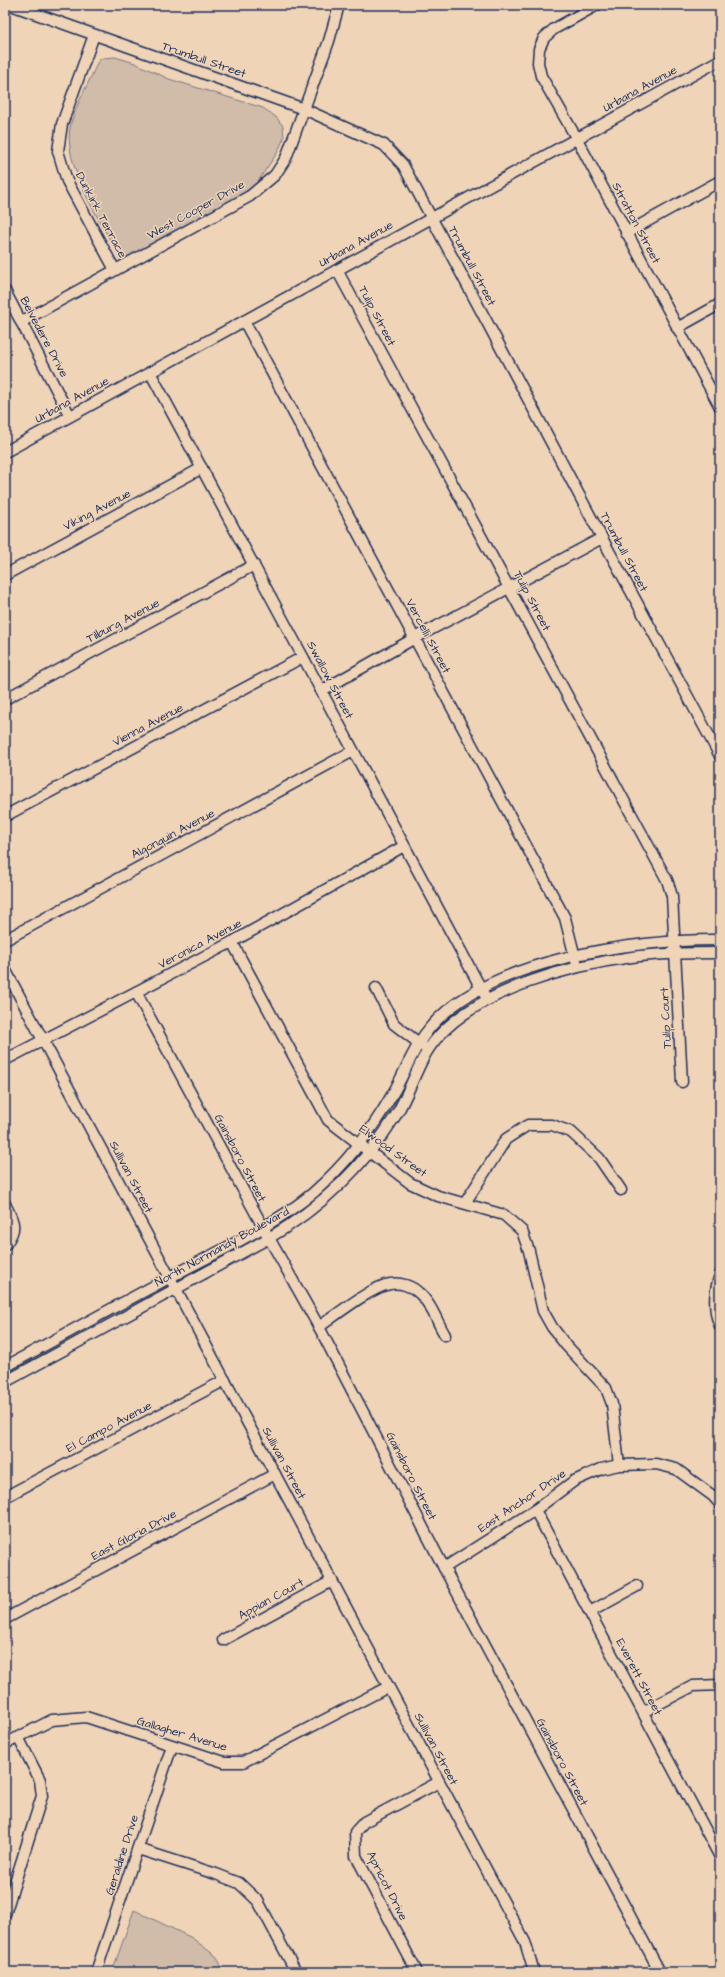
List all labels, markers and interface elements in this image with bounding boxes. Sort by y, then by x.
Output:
street label: Trumbull Street [160,38,248,82]
street label: Urbana Avenue [600,61,680,116]
street label: Dunkirk Terrace [71,169,131,261]
street label: West Cooper Drive [144,176,248,244]
street label: Stratton Street [607,179,665,267]
street label: Urbana Avenue [316,216,396,271]
street label: Trumbull Street [444,223,500,309]
street label: Tulip Street [354,283,400,349]
street label: Belvedere Drive [16,294,73,381]
street label: Urbana Avenue [32,372,112,427]
street label: Viking Avenue [60,485,135,536]
street label: Trumbull Street [596,509,652,595]
street label: Tulip Street [509,568,555,634]
street label: Tilburg Avenue [83,594,163,648]
street label: Vercelli Street [401,596,455,676]
street label: Swallow Street [302,638,358,722]
street label: Vienna Avenue [110,699,187,751]
street label: Algonquin Avenue [128,805,219,864]
street label: Veronica Avenue [155,914,245,973]
street label: Tulip Court [656,987,676,1049]
street label: Gainsboro Street [210,1111,270,1205]
street label: Elwood Street [356,1121,431,1182]
street label: Sullivan Street [105,1138,157,1216]
street label: North Normandy Boulevard [152,1203,293,1292]
street label: El Campo Avenue [63,1397,155,1457]
street label: Sullivan Street [258,1424,310,1502]
street label: Gainsboro Street [381,1429,441,1523]
street label: East Anchor Drive [474,1465,570,1537]
street label: East Gloria Drive [88,1505,180,1565]
street label: Appian Court [235,1574,307,1624]
street label: Everett Street [612,1636,666,1718]
street label: Sullivan Street [410,1710,462,1788]
street label: Gallagher Avenue [135,1712,230,1757]
street label: Gainsboro Street [532,1715,592,1809]
street label: Geraldine Drive [101,1812,143,1897]
street label: Apricot Drive [362,1848,412,1924]

